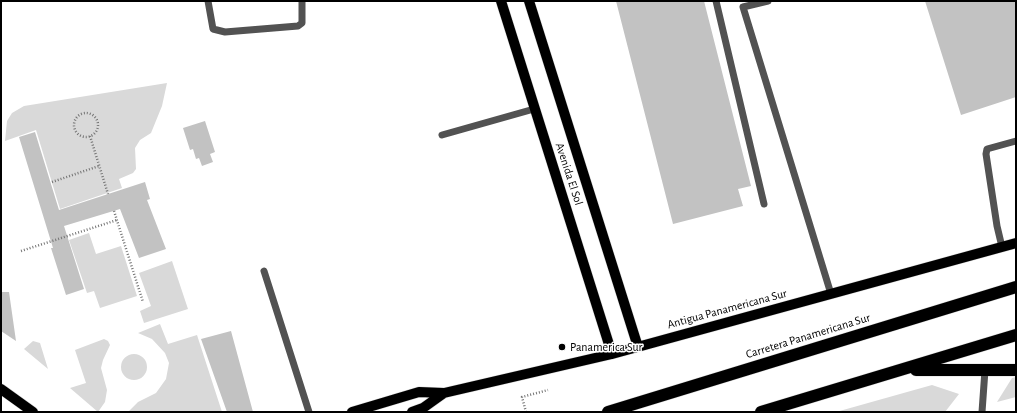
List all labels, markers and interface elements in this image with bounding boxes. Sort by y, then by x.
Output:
street label: Avenida El Sol [552,141,586,207]
street label: Antigua Panamericana Sur [666,286,788,332]
street label: Carretera Panamericana Sur [744,310,872,362]
place label: Panamerica Sur [570,340,642,354]
marker: Panamerica Sur [557,342,567,352]

